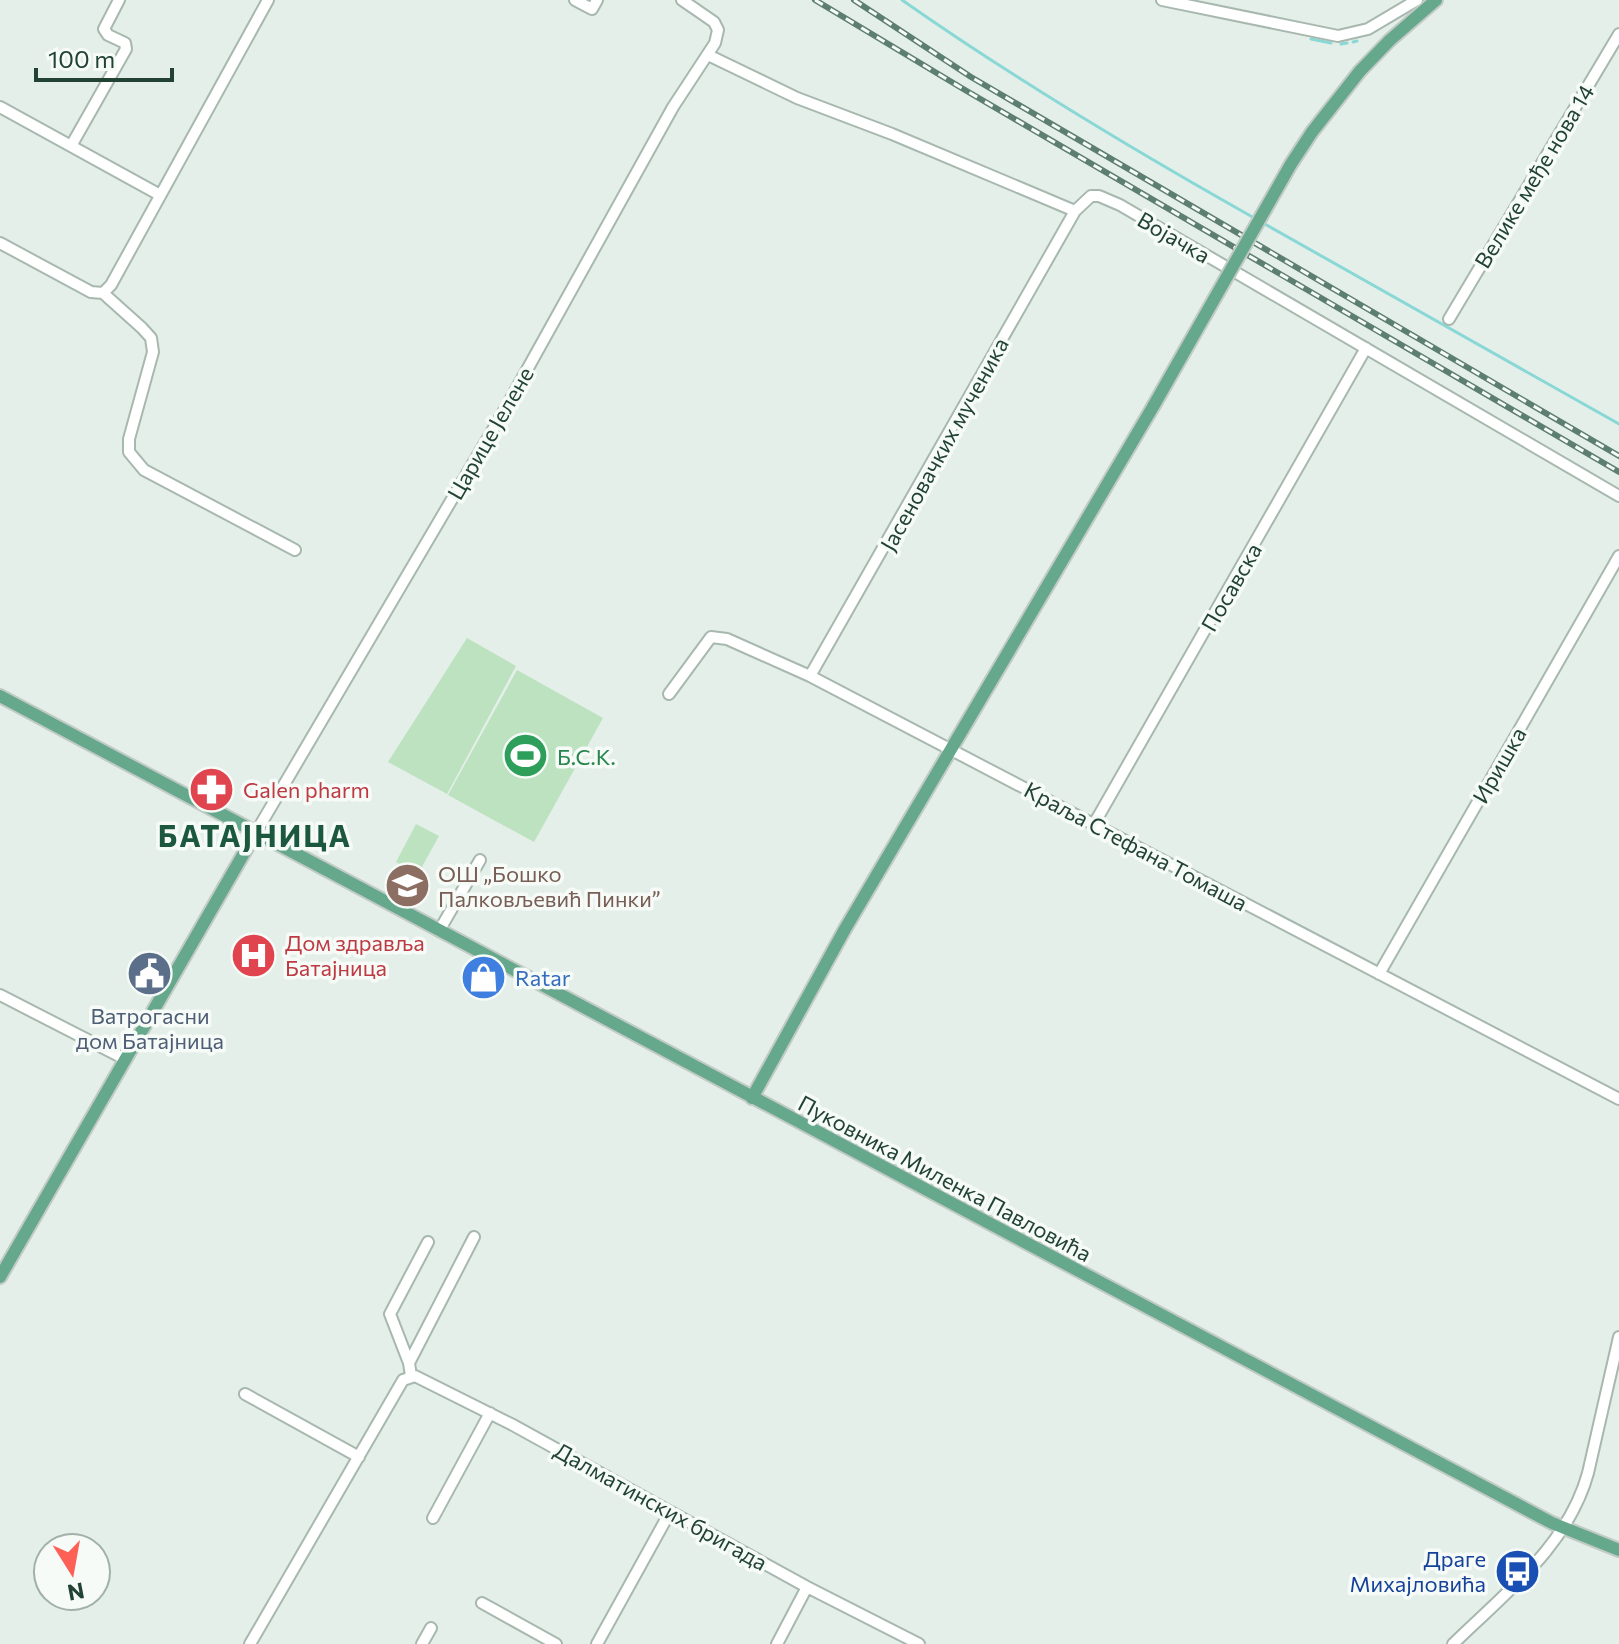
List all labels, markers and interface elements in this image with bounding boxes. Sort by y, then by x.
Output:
scale bar [36,32,172,82]
text: 100 m [48,44,115,73]
street label: Велике међе нова 14 [1469,79,1599,273]
street label: Војачка [1133,206,1215,268]
street label: Јасеновачких мученика [874,333,1014,555]
street label: Царице Јелене [441,362,539,504]
street label: Посавска [1195,538,1267,636]
street label: Иришка [1466,722,1532,808]
sports icon: Б.С.К. [502,732,550,780]
place label: Б.С.К. [557,743,616,770]
pharmacy icon: Galen pharm [188,765,236,813]
place label: Galen pharm [243,776,370,803]
street label: Краља Стефана Томаша [1020,776,1252,916]
district label: БАТАЈНИЦА [158,816,352,853]
place label: ОШ „Бошко Палковљевић Пинки” [438,860,661,912]
school or university icon: ОШ „Бошко Палковљевић Пинки” [383,862,431,910]
place label: Дом здравља Батајница [285,929,425,981]
hospital icon: Дом здравља Батајница [230,931,278,979]
public building icon: Ватрогасни дом Батајница [126,950,174,998]
shop icon: Ratar [460,953,508,1001]
place label: Ratar [515,964,571,991]
place label: Ватрогасни дом Батајница [76,1002,224,1054]
street label: Пуковника Миленка Павловића [794,1089,1096,1267]
street label: Далматинских бригада [550,1436,772,1576]
north arrow [32,1532,112,1612]
place label: Драге Михајловића [1349,1545,1486,1597]
bus stop icon: Драге Михајловића [1493,1547,1541,1595]
text: N [65,1577,87,1607]

